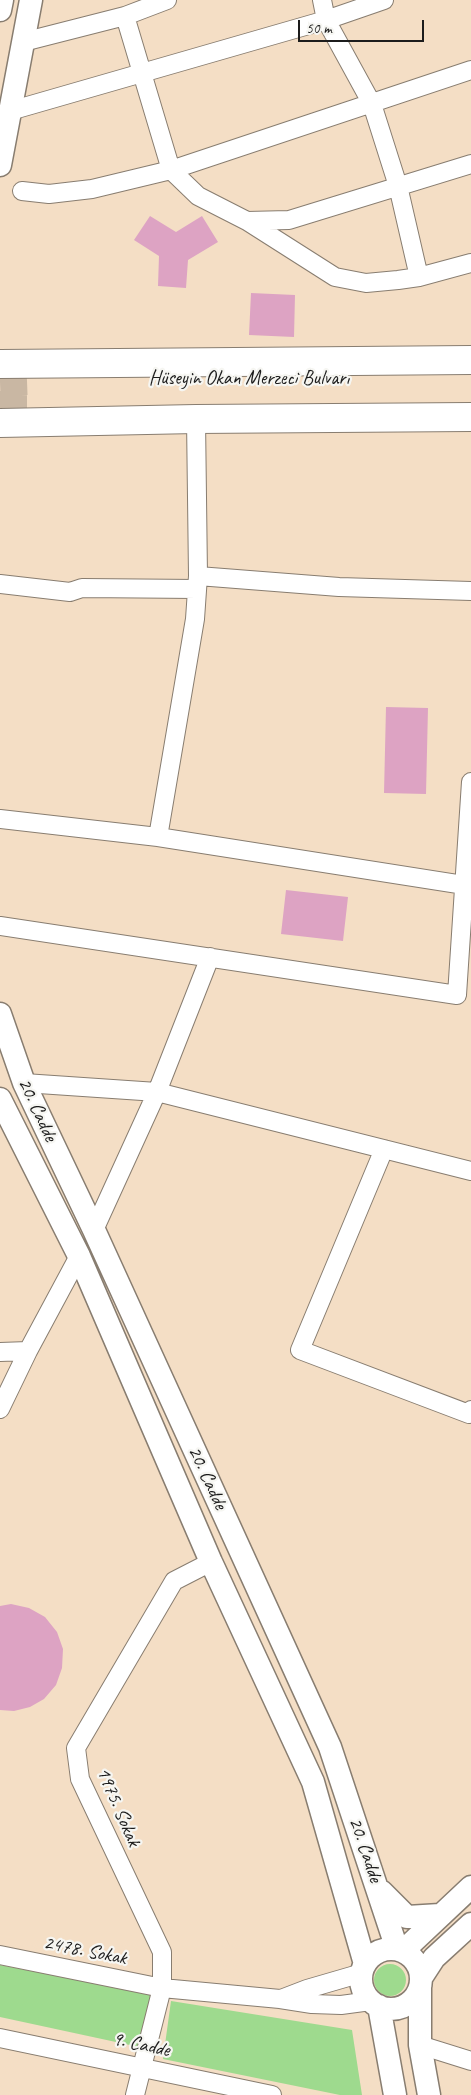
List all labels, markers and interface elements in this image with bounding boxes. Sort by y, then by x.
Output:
scale bar [301,10,427,42]
text: 50 m [306,19,332,38]
street label: Hüseyin Okan Merzeci Bulvarı [149,367,349,391]
street label: 20. Cadde [12,1074,62,1146]
street label: 20. Cadde [182,1442,232,1514]
street label: 1975. Sokak [91,1764,145,1850]
street label: 20. Cadde [343,1814,387,1886]
street label: 2478. Sokak [41,1931,129,1971]
street label: 9. Cadde [110,2027,172,2063]

